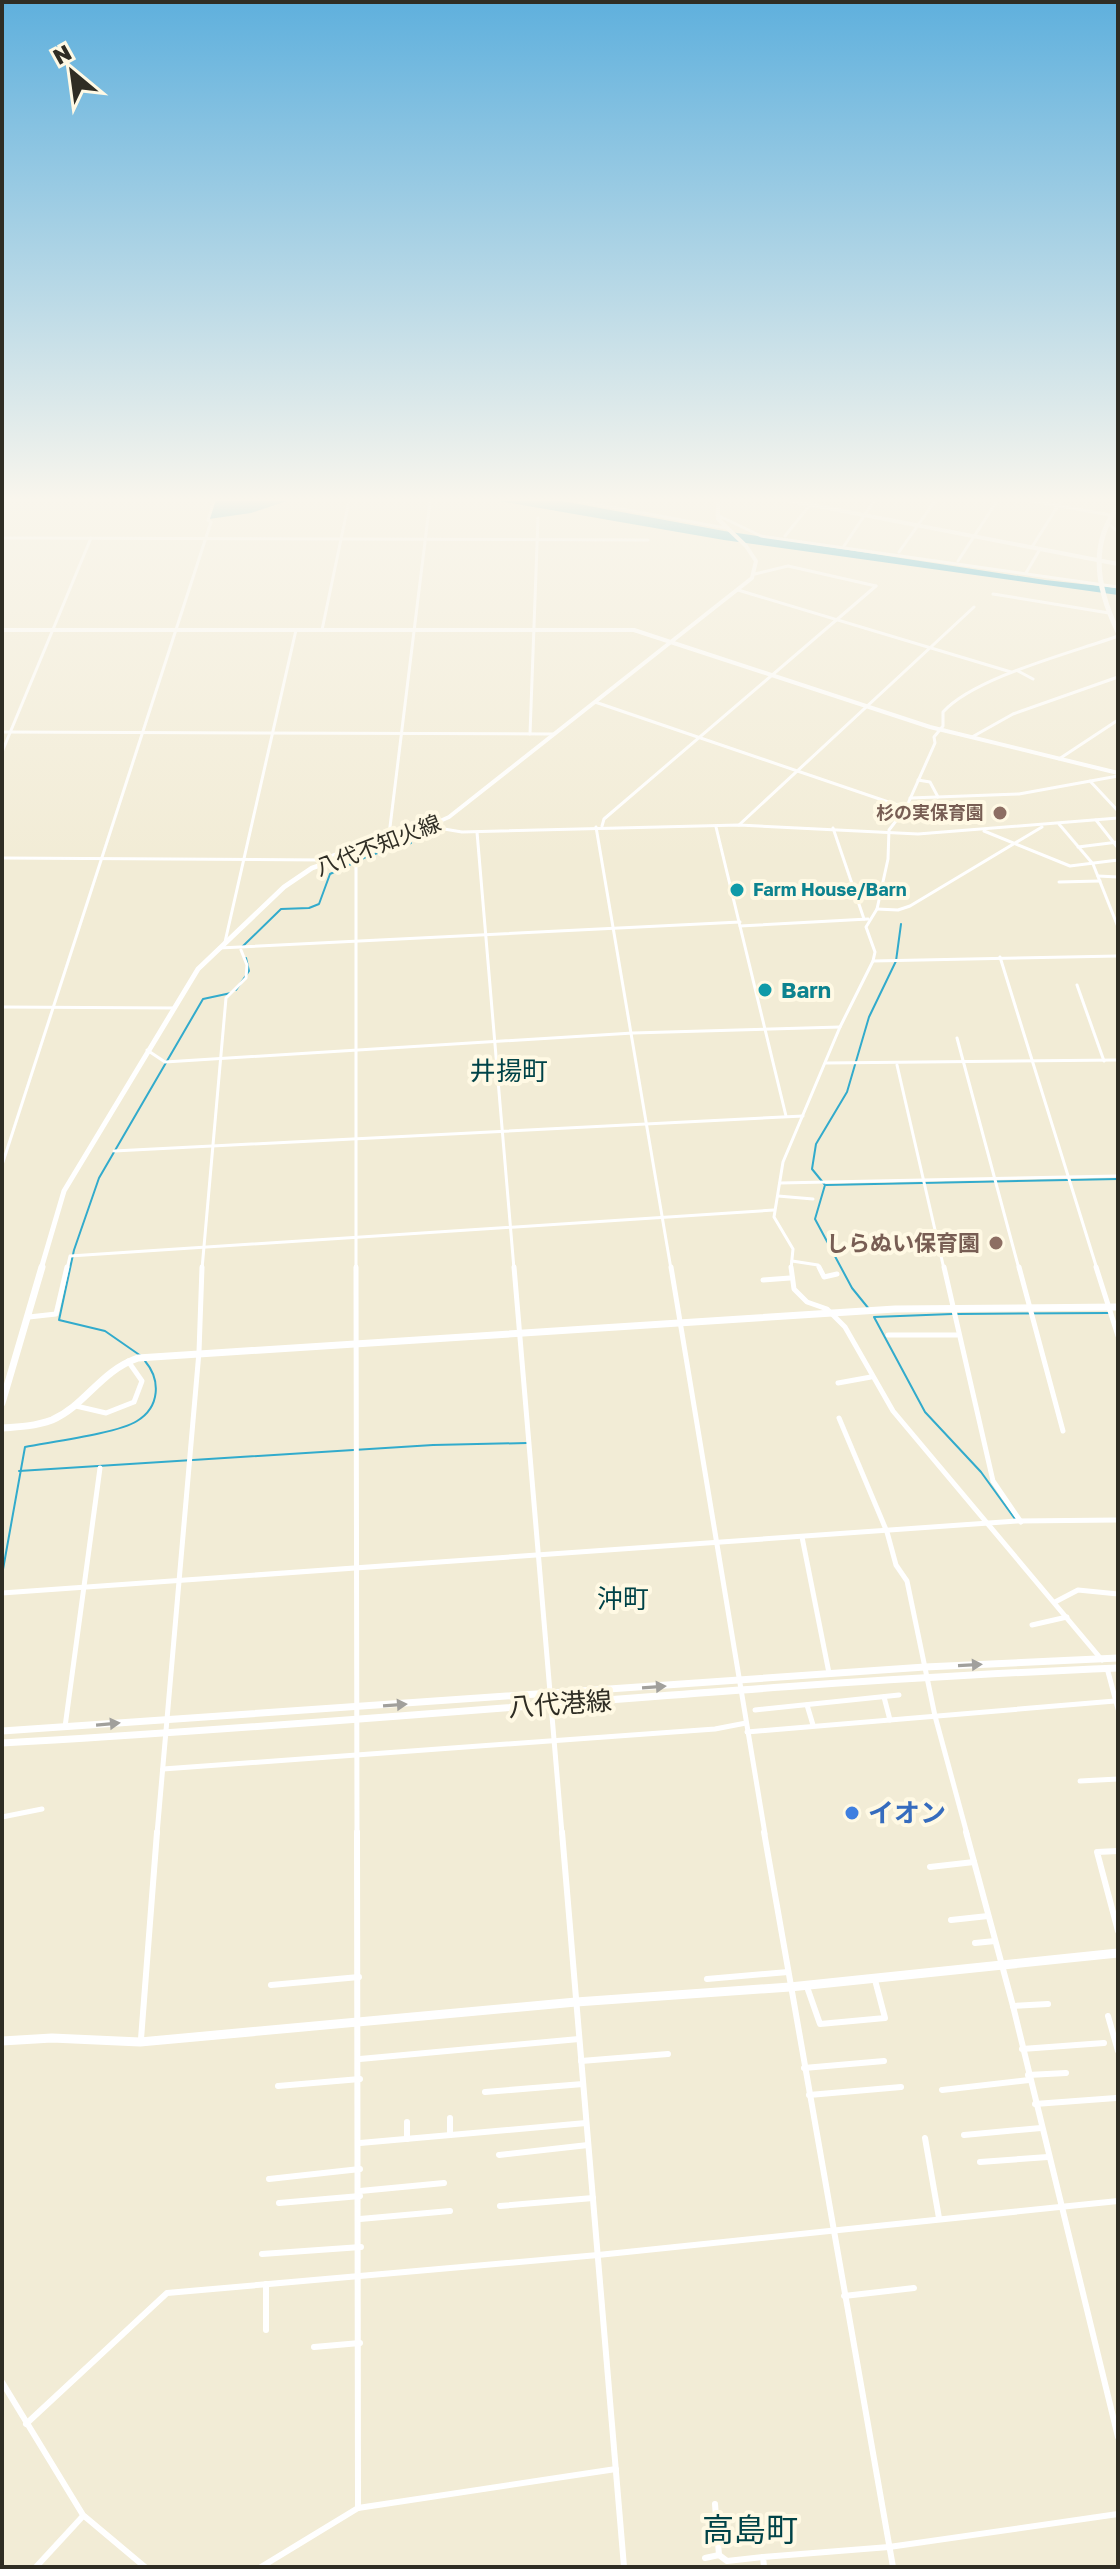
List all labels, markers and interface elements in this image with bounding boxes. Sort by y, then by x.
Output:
north arrow [32,32,112,112]
text: N [48,38,76,70]
place label: 杉の実保育園 [876,801,984,823]
marker: 杉の実保育園 [991,804,1009,822]
street label: 八代不知火線 [311,808,444,881]
place label: Farm House/Barn [753,878,907,900]
marker: Farm House/Barn [728,881,746,899]
place label: Barn [781,976,831,1003]
marker: Barn [756,981,774,999]
district label: 井揚町 [470,1055,548,1086]
place label: しらぬい保育園 [826,1229,980,1256]
marker: しらぬい保育園 [987,1234,1005,1252]
district label: 沖町 [597,1583,649,1614]
one-way arrow [958,1658,983,1671]
one-way arrow [642,1680,667,1693]
street label: 八代港線 [507,1684,613,1723]
one-way arrow [383,1698,408,1711]
one-way arrow [96,1717,121,1730]
place label: イオン [868,1797,946,1828]
marker: イオン [843,1804,861,1822]
district label: 高島町 [702,2510,798,2548]

